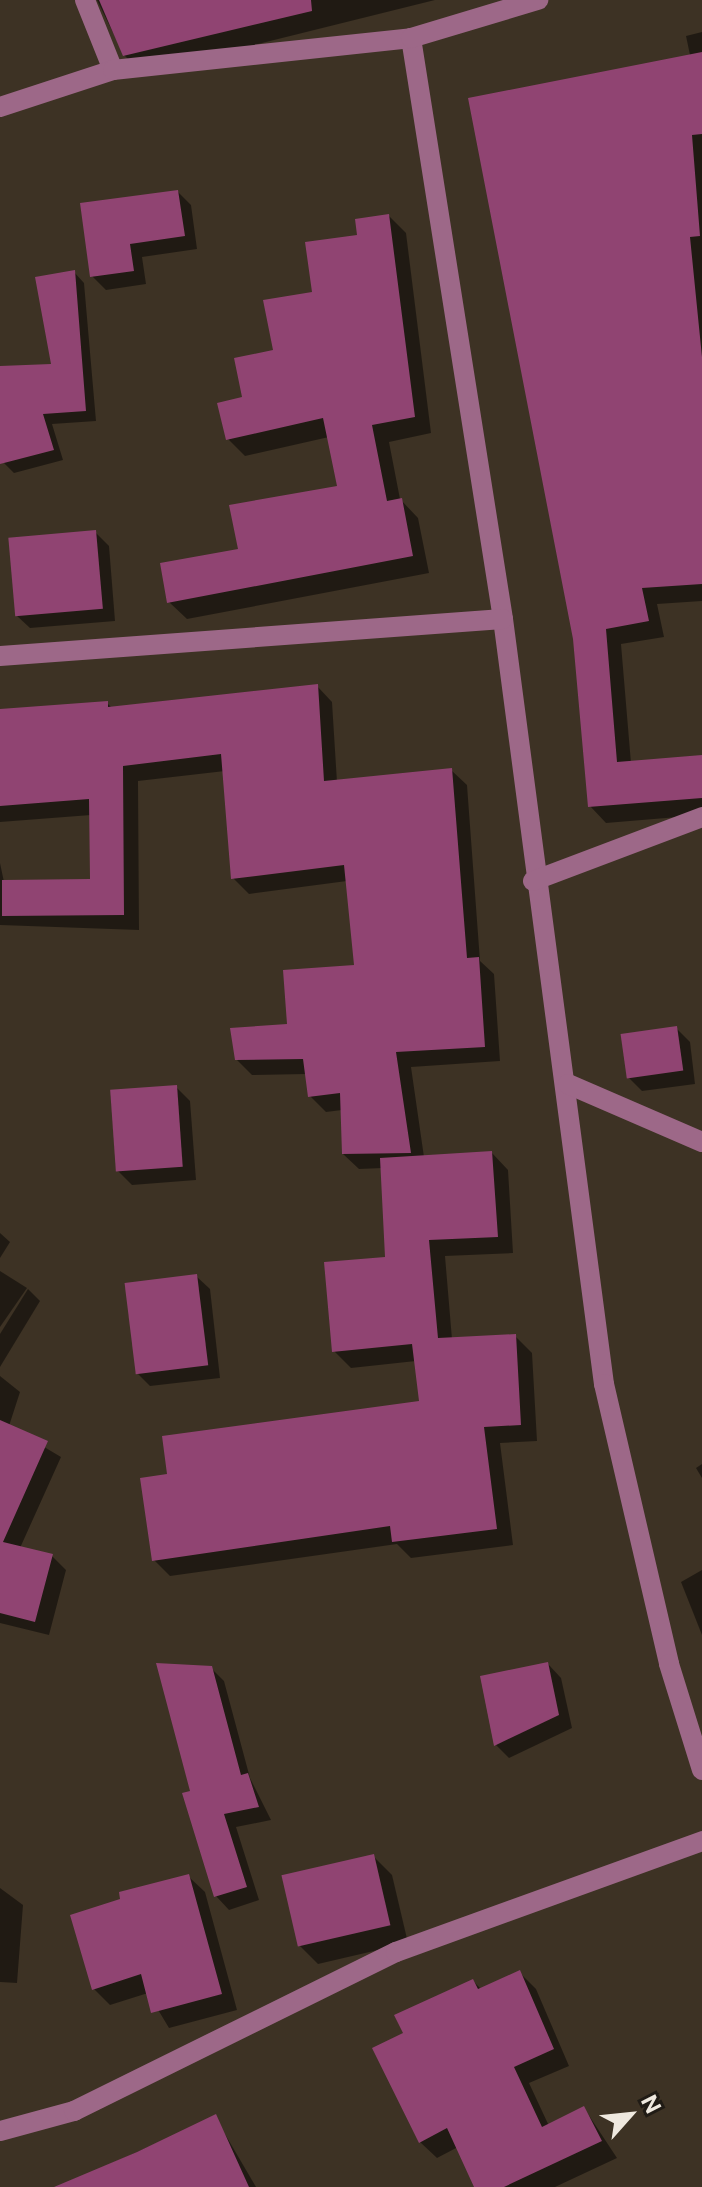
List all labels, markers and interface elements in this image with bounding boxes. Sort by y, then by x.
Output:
north arrow [590,2075,670,2155]
text: N [636,2091,667,2118]

